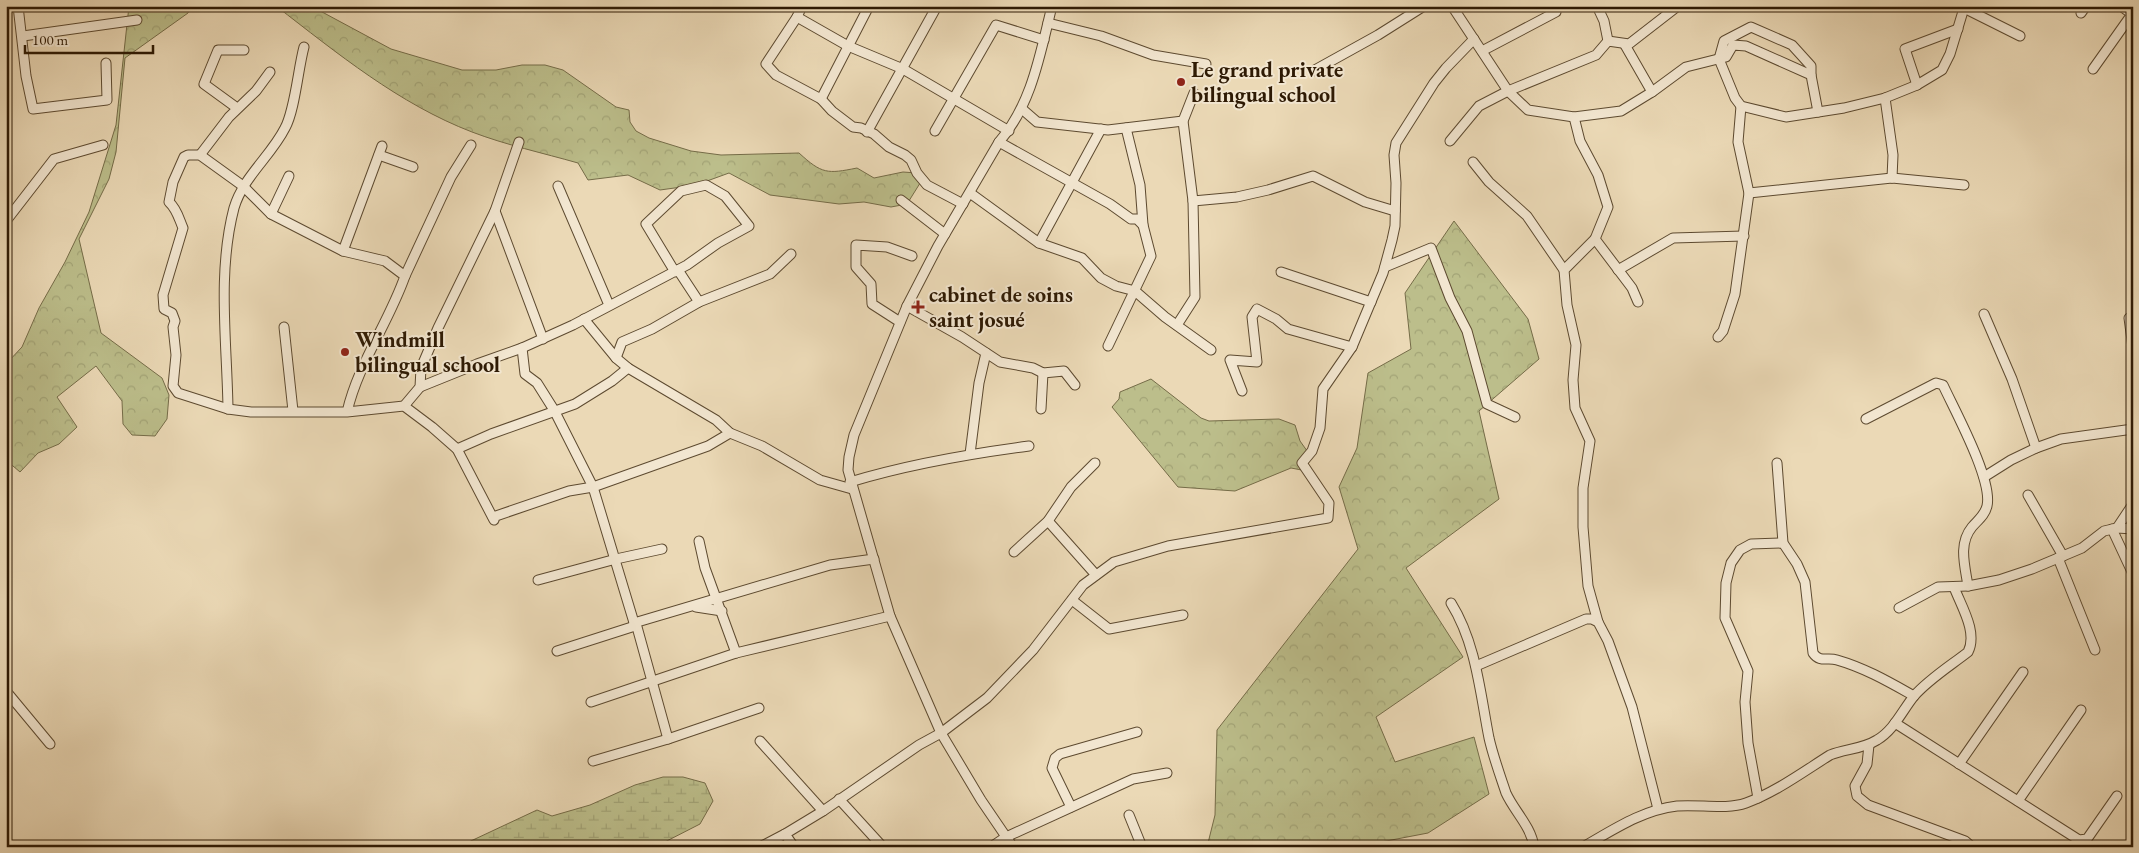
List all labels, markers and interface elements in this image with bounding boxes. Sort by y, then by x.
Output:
scale bar [25,22,152,54]
text: 100 m [32,30,69,49]
place label: Le grand private bilingual school [1191,55,1343,109]
marker: Le grand private bilingual school [1175,76,1187,88]
place label: cabinet de soins saint josué [929,280,1073,334]
marker: cabinet de soins saint josué [911,300,925,314]
place label: Windmill bilingual school [355,325,500,379]
marker: Windmill bilingual school [339,346,351,358]

